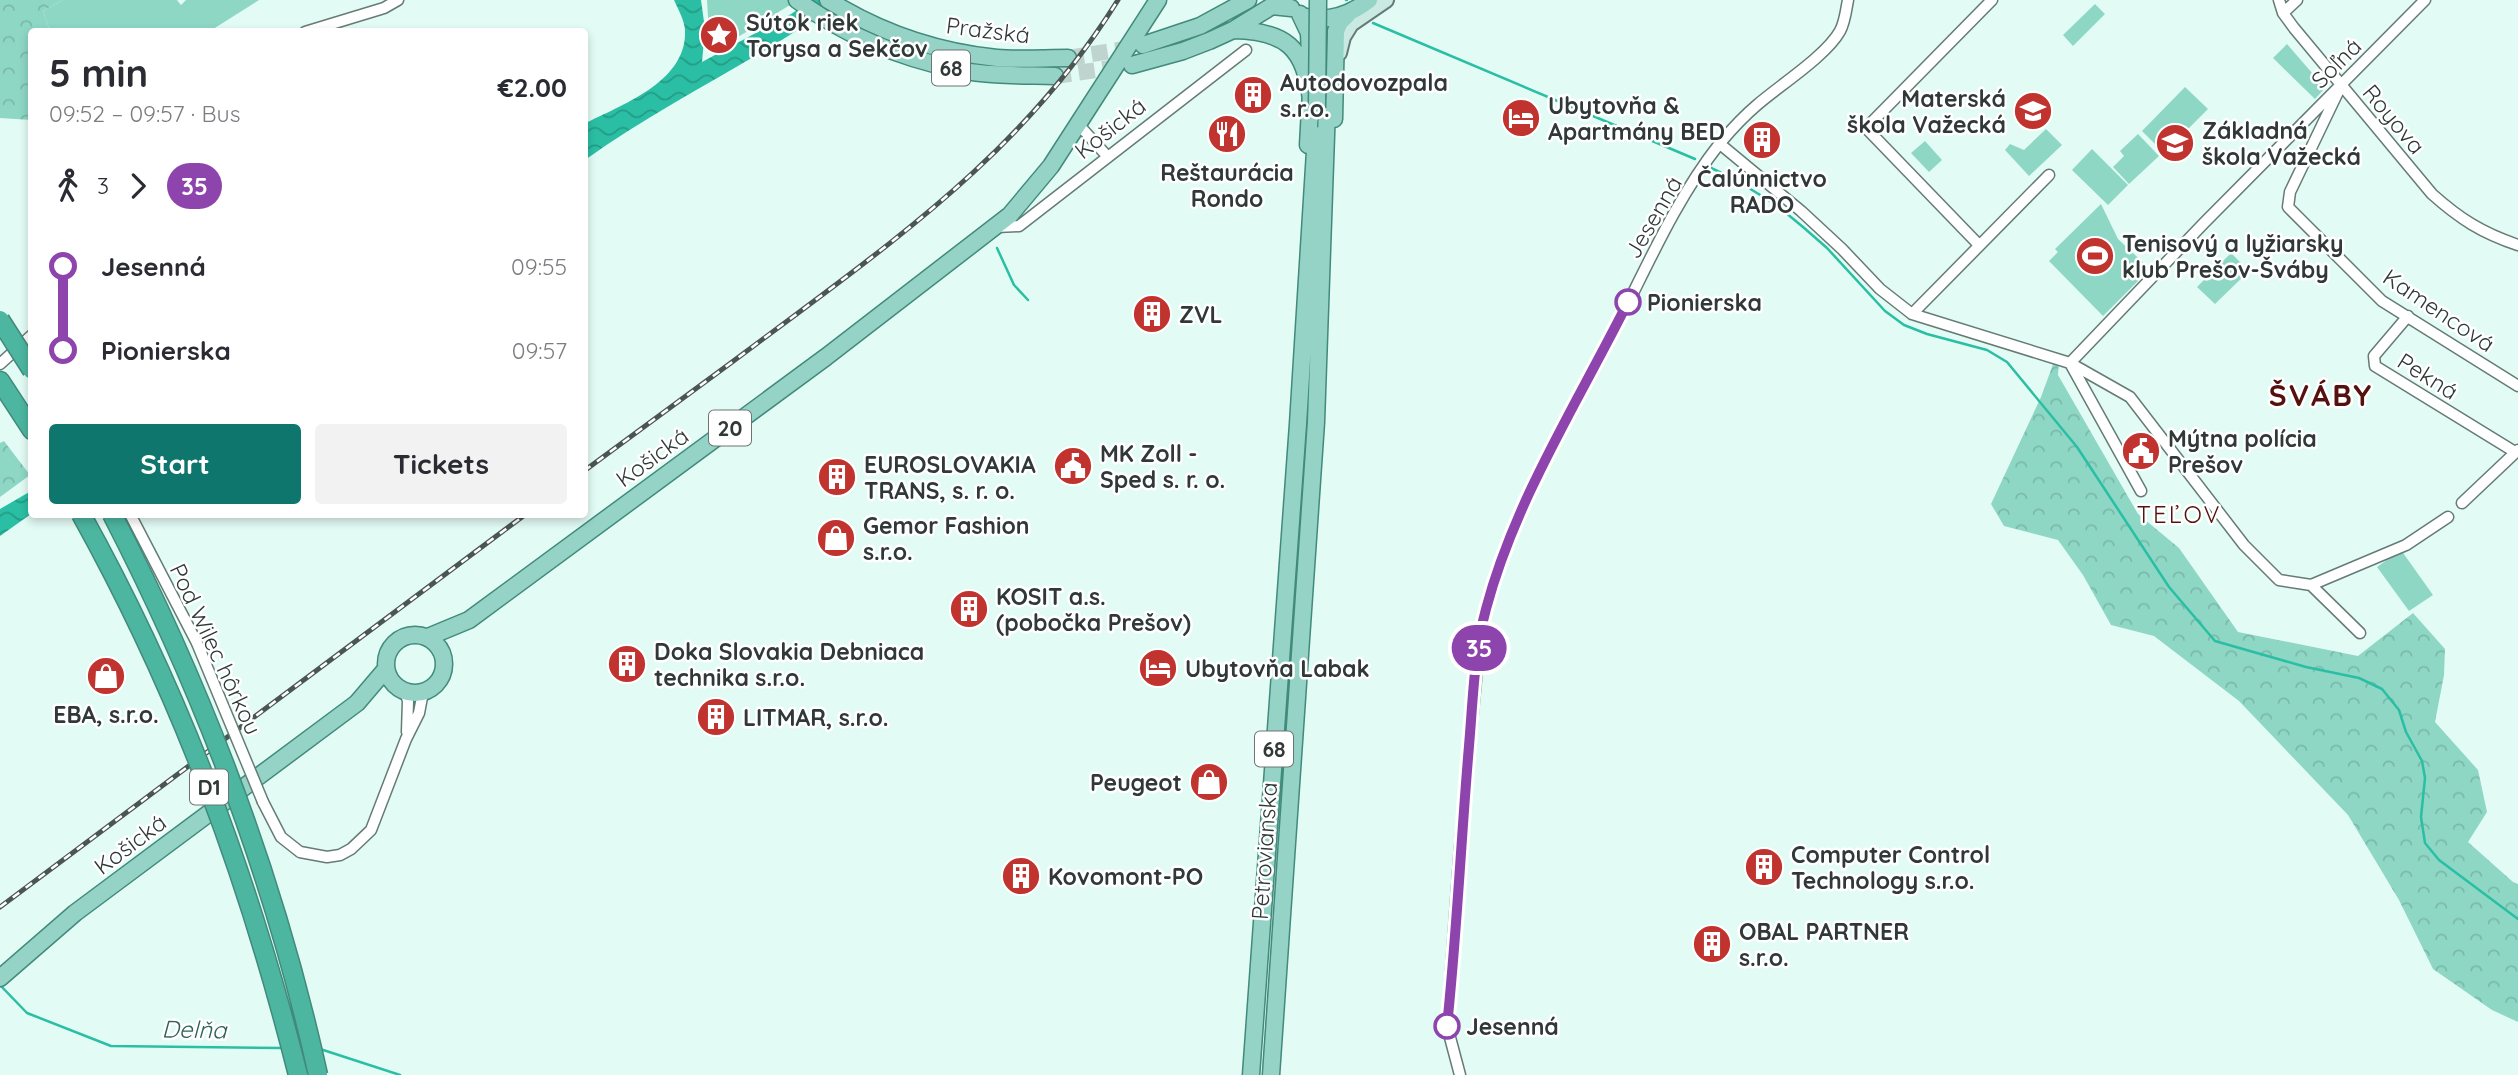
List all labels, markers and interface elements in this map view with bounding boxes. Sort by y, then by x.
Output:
place label: Sútok riek Torysa a Sekčov [746,8,928,63]
street label: Pražská [944,10,1032,50]
place icon: Sútok riek Torysa a Sekčov [698,14,740,56]
street label: Soľná [2305,32,2367,94]
text: 5 min [49,49,148,97]
road number: 68 [932,50,970,86]
place label: Autodovozpala s.r.o. [1280,68,1448,123]
text: €2.00 [498,71,567,104]
building icon: Autodovozpala s.r.o. [1232,74,1274,116]
street label: Royova [2357,78,2431,160]
place label: Materská škola Važecká [1847,84,2006,139]
school or university icon: Materská škola Važecká [2012,90,2054,132]
street label: Košická [1068,91,1152,165]
place label: Ubytovňa & Apartmány BED [1548,91,1725,146]
hotel icon: Ubytovňa & Apartmány BED [1500,97,1542,139]
text: 09:52 – 09:57 · Bus [49,99,240,128]
restaurant icon: Reštaurácia Rondo [1206,113,1248,155]
place label: Základná škola Važecká [2202,116,2361,171]
building icon: Čalúnnictvo RADO [1741,119,1783,161]
school or university icon: Základná škola Važecká [2154,122,2196,164]
place label: Reštaurácia Rondo [1160,158,1294,213]
place label: Čalúnnictvo RADO [1697,164,1827,219]
icon: walk [49,167,87,205]
icon: forward [119,167,157,205]
text: 3 [97,171,109,200]
text: 35 [181,171,208,201]
street label: Jesenná [1618,171,1688,263]
place label: Tenisový a lyžiarsky klub Prešov-Šváby [2122,229,2343,284]
sports icon: Tenisový a lyžiarsky klub Prešov-Šváby [2074,235,2116,277]
text: Jesenná [101,250,206,283]
text: 09:55 [511,252,567,281]
street label: Kamencová [2378,262,2500,358]
place label: Pionierska [1647,288,1762,317]
marker: Pionierska [1615,289,1641,315]
building icon: ZVL [1131,293,1173,335]
place label: ZVL [1179,300,1222,329]
text: Pionierska [101,334,231,367]
text: 09:57 [512,336,567,365]
street label: Pekná [2392,346,2464,406]
district label: ŠVÁBY [2269,376,2373,414]
road number: 20 [709,410,751,446]
street label: Košická [610,421,694,493]
button: Start [49,424,301,504]
button: Tickets [315,424,567,504]
place label: Mýtna polícia Prešov [2168,424,2317,479]
public building icon: Mýtna polícia Prešov [2120,430,2162,472]
place label: MK Zoll - Sped s. r. o. [1100,439,1225,494]
public building icon: MK Zoll - Sped s. r. o. [1052,445,1094,487]
place label: EUROSLOVAKIA TRANS, s. r. o. [864,450,1036,505]
building icon: EUROSLOVAKIA TRANS, s. r. o. [816,456,858,498]
district label: TEĽOV [2137,499,2221,529]
place label: Gemor Fashion s.r.o. [863,511,1030,566]
shop icon: Gemor Fashion s.r.o. [815,517,857,559]
street label: Pod Wilec hôrkou [164,559,268,739]
place label: KOSIT a.s. (pobočka Prešov) [996,582,1191,637]
building icon: KOSIT a.s. (pobočka Prešov) [948,588,990,630]
line badge: 35 [1448,625,1510,671]
text: 35 [1466,633,1492,663]
place label: Doka Slovakia Debniaca technika s.r.o. [654,637,924,692]
building icon: Doka Slovakia Debniaca technika s.r.o. [606,643,648,685]
hotel icon: Ubytovňa Labak [1137,647,1179,689]
place label: Ubytovňa Labak [1185,654,1370,683]
shop icon: EBA, s.r.o. [85,655,127,697]
building icon: LITMAR, s.r.o. [695,696,737,738]
place label: EBA, s.r.o. [53,700,159,729]
place label: LITMAR, s.r.o. [743,703,889,732]
road number: 68 [1255,732,1293,766]
shop icon: Peugeot [1188,761,1230,803]
place label: Peugeot [1090,768,1182,797]
road number: D1 [190,770,228,804]
street label: Petrovianska [1245,781,1283,921]
street label: Košická [88,808,172,880]
place label: Computer Control Technology s.r.o. [1791,840,1990,895]
building icon: Computer Control Technology s.r.o. [1743,846,1785,888]
building icon: Kovomont-PO [1000,855,1042,897]
place label: Kovomont-PO [1048,862,1203,891]
place label: OBAL PARTNER s.r.o. [1739,917,1909,972]
building icon: OBAL PARTNER s.r.o. [1691,923,1733,965]
place label: Jesenná [1466,1012,1559,1041]
water label: Delňa [161,1013,228,1045]
marker: Jesenná [1434,1013,1460,1039]

